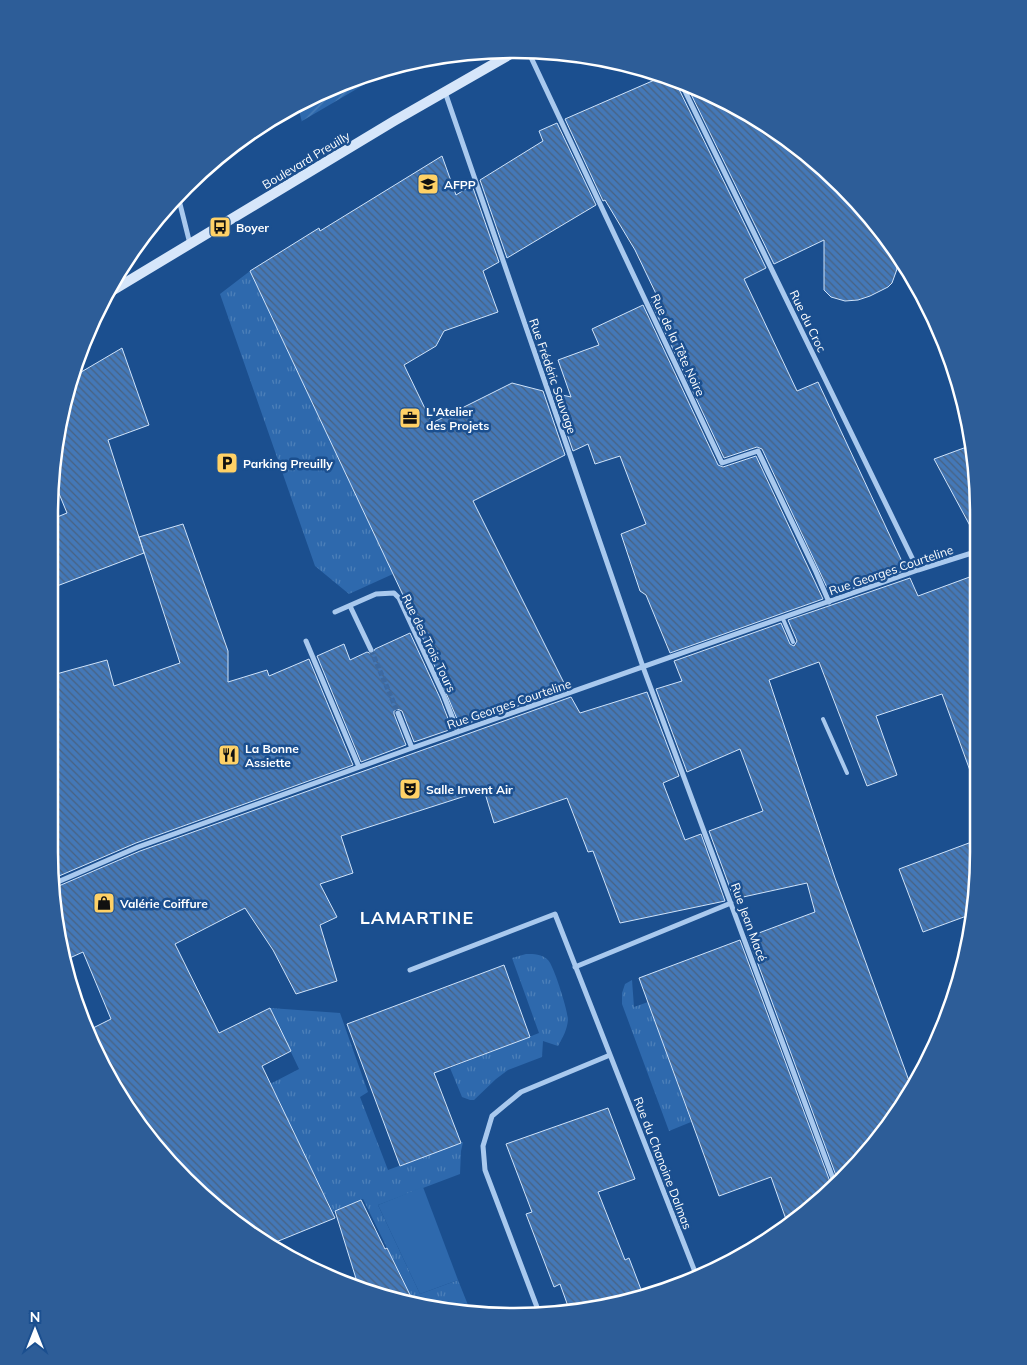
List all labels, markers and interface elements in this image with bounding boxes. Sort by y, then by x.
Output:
street label: Boulevard Preuilly [259,128,353,192]
school or university icon: AFPP [416,172,440,196]
place label: AFPP [444,177,476,192]
bus stop icon: Boyer [208,215,232,239]
place label: Boyer [236,220,269,235]
street label: Rue du Croc [786,287,830,355]
street label: Rue de la Tête Noire [648,291,708,399]
street label: Rue Frédéric Sauvage [526,316,580,436]
place label: L'Atelier des Projets [426,404,489,433]
office icon: L'Atelier des Projets [398,406,422,430]
parking icon: Parking Preuilly [215,451,239,475]
place label: Parking Preuilly [243,456,333,471]
street label: Rue Georges Courteline [827,542,955,598]
street label: Rue des Trois Tours [399,591,459,695]
street label: Rue Georges Courteline [445,676,573,732]
place label: La Bonne Assiette [245,741,299,770]
restaurant icon: La Bonne Assiette [217,743,241,767]
theatre icon: Salle Invent Air [398,777,422,801]
place label: Salle Invent Air [426,782,513,797]
street label: Rue Jean Macé [728,881,770,963]
shop icon: Valérie Coiffure [92,891,116,915]
place label: Valérie Coiffure [119,896,208,911]
district label: LAMARTINE [360,906,474,929]
street label: Rue du Chanoine Dalmas [631,1095,695,1231]
north arrow [10,1305,60,1355]
text: N [30,1308,40,1326]

